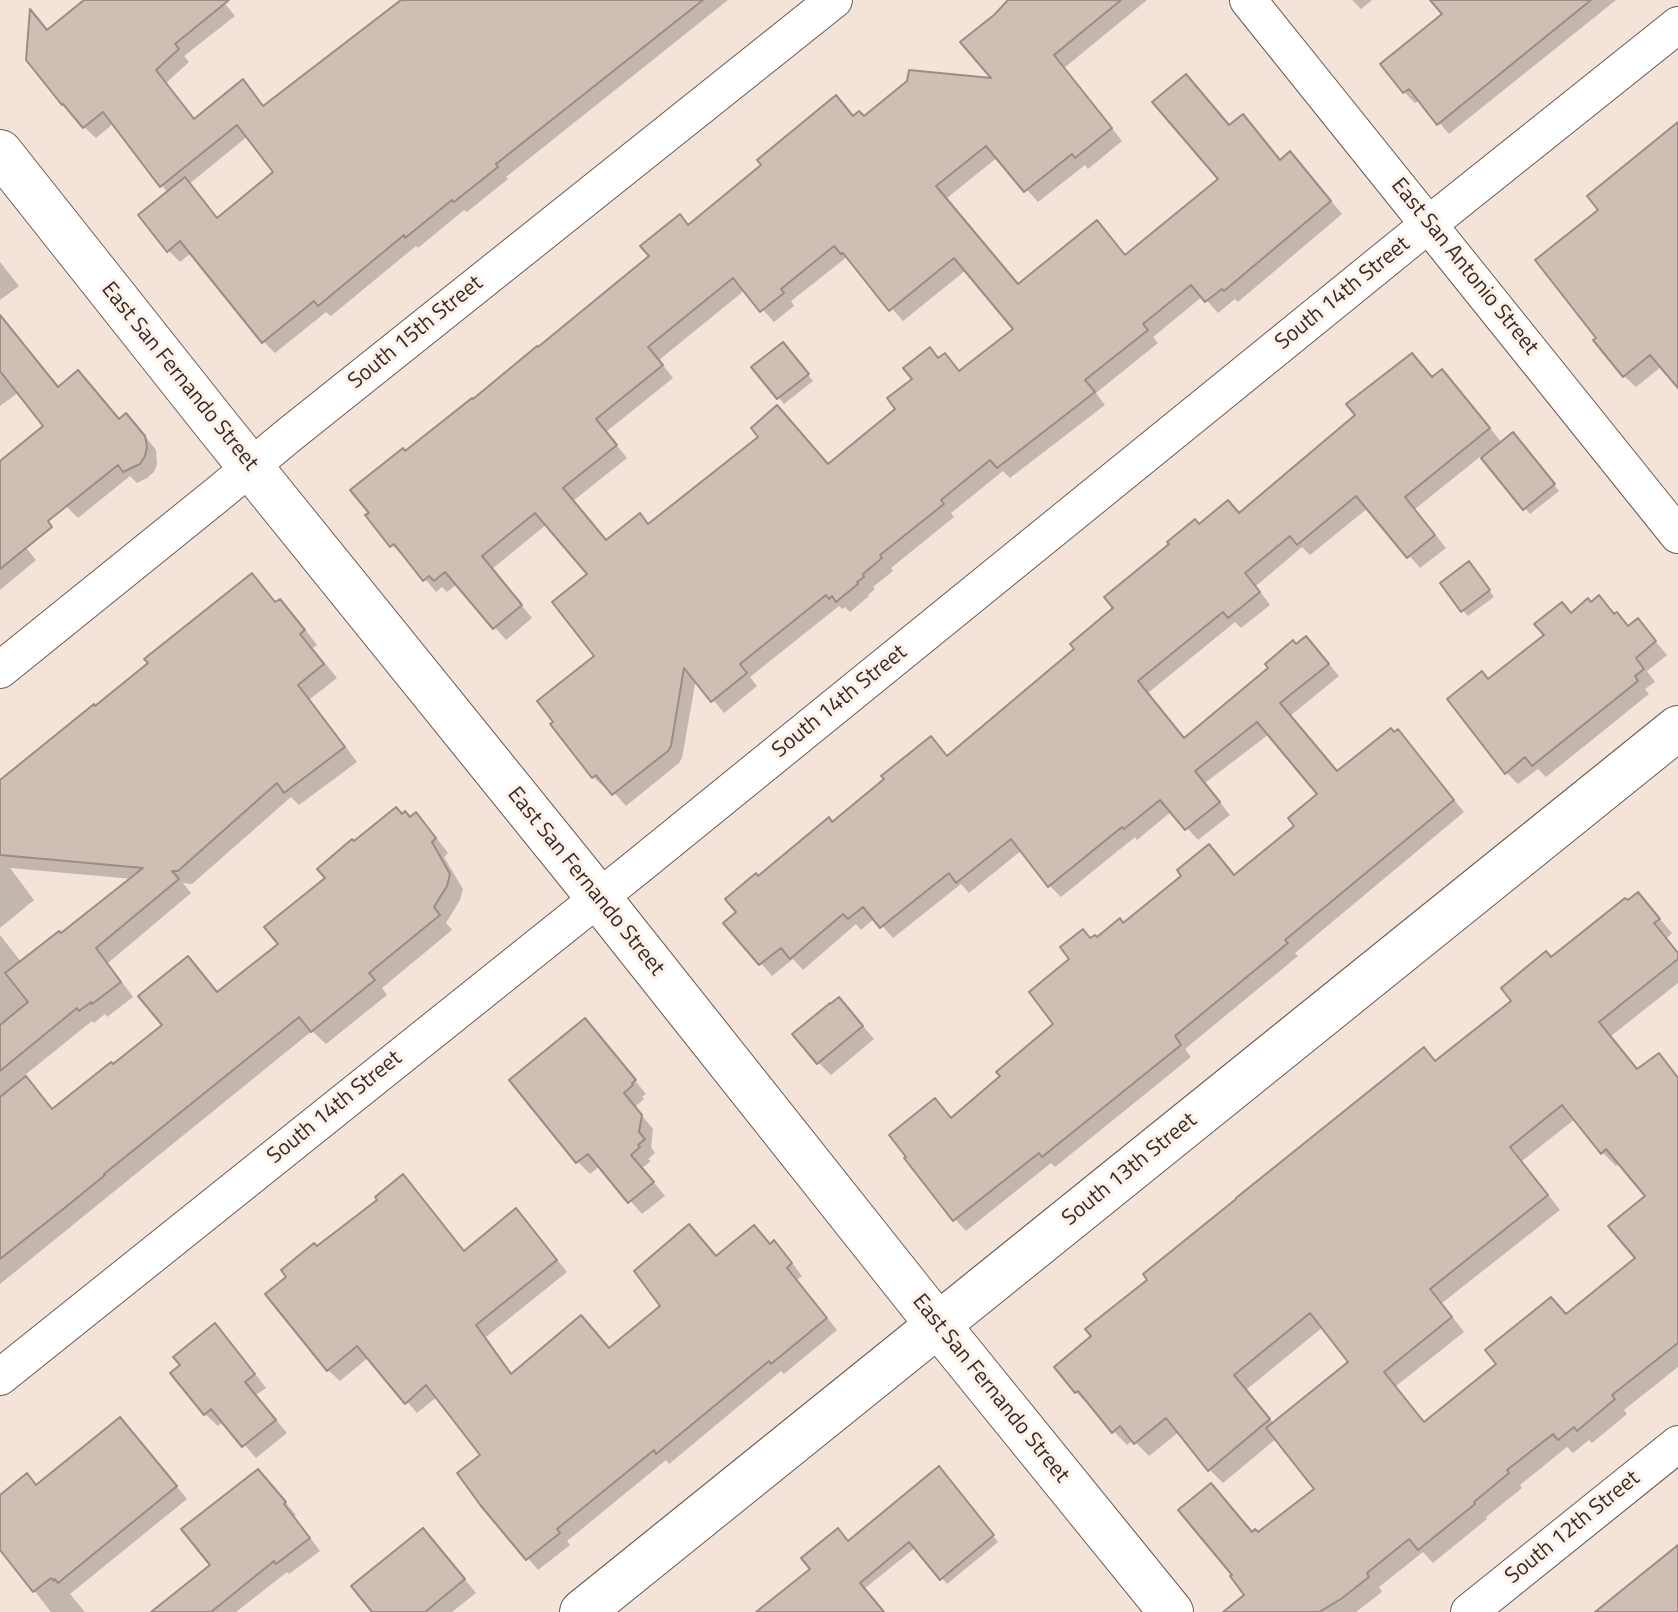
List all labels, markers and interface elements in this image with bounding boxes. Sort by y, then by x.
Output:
street label: East San Antonio Street [1385,173,1543,361]
street label: South 14th Street [1270,232,1416,356]
street label: South 15th Street [343,271,489,395]
street label: East San Fernando Street [95,277,263,477]
street label: South 14th Street [767,640,913,764]
street label: East San Fernando Street [501,782,669,982]
street label: South 14th Street [262,1046,408,1170]
street label: South 13th Street [1057,1108,1203,1232]
street label: East San Fernando Street [906,1289,1074,1489]
street label: South 12th Street [1500,1466,1646,1590]

